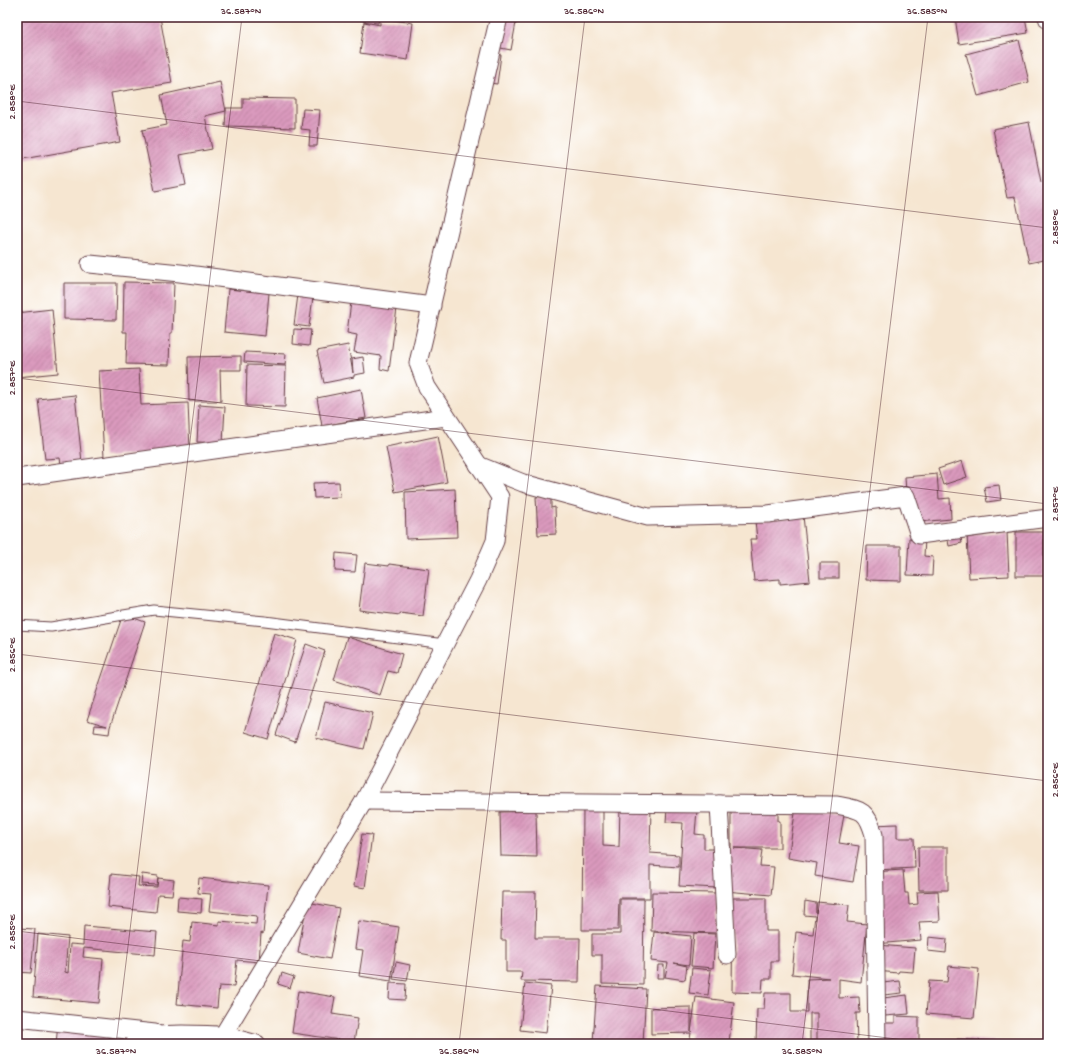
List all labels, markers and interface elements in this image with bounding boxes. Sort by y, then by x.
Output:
text: 36.587°N [220,6,262,18]
text: 36.586°N [563,6,605,18]
text: 36.585°N [906,6,948,18]
text: 2.858°E [7,84,19,120]
text: 2.858°E [1050,209,1062,245]
text: 2.857°E [7,360,19,395]
text: 2.857°E [1050,486,1062,521]
text: 2.856°E [7,637,19,672]
text: 2.856°E [1050,762,1062,797]
text: 2.855°E [7,914,19,949]
text: 36.587°N [95,1046,137,1058]
text: 36.586°N [438,1046,480,1058]
text: 36.585°N [781,1046,823,1058]

